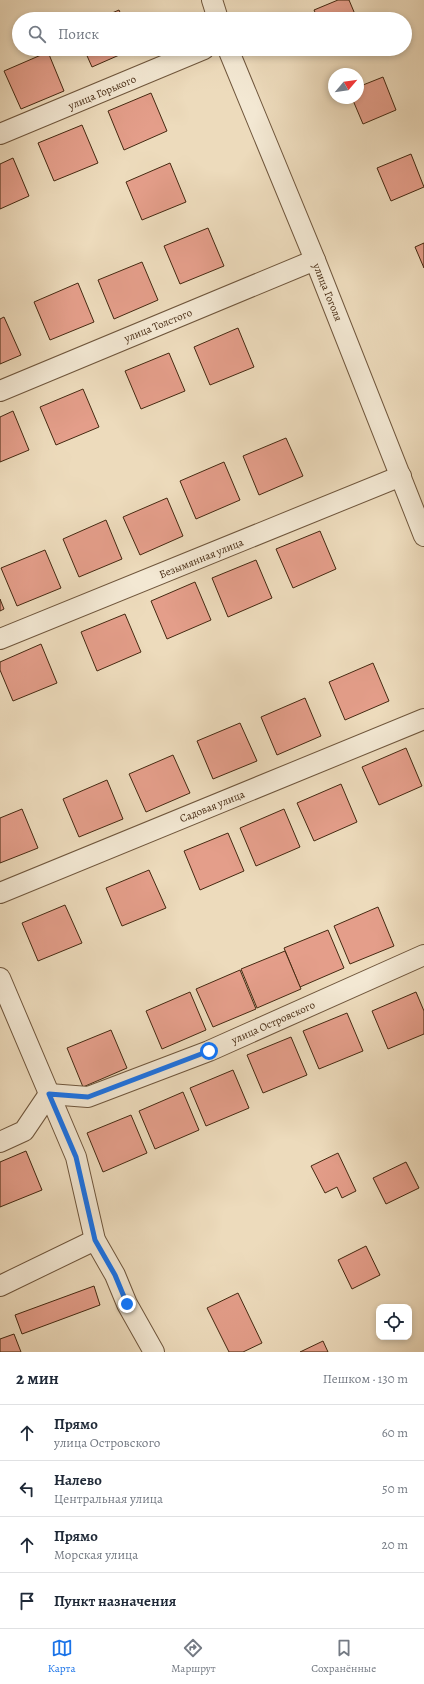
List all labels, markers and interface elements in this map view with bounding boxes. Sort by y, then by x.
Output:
search box [12,12,412,56]
icon: search [26,23,48,45]
text: Поиск [58,24,99,44]
north arrow [328,68,364,104]
street label: улица Горького [65,71,139,114]
street label: улица Гоголя [309,260,346,323]
street label: улица Толстого [121,305,195,346]
street label: Безымянная улица [157,534,246,582]
street label: Садовая улица [177,786,248,826]
street label: улица Островского [228,997,318,1048]
route start [200,1042,218,1060]
route end [118,1295,136,1313]
map controls [376,1304,412,1340]
button: locate [376,1304,412,1340]
text: 2 мин [16,1367,59,1390]
text: Пешком · 130 m [323,1370,408,1387]
text: Прямо [54,1414,98,1434]
icon: ahead [16,1422,38,1444]
text: 60 m [382,1424,408,1441]
text: улица Островского [54,1434,160,1451]
text: Налево [54,1470,102,1490]
icon: left [16,1478,38,1500]
text: 50 m [382,1480,408,1497]
text: Центральная улица [54,1490,163,1507]
text: Прямо [54,1526,98,1546]
icon: ahead [16,1534,38,1556]
text: 20 m [382,1536,408,1553]
text: Морская улица [54,1546,138,1563]
icon: arrive [16,1590,38,1612]
text: Пункт назначения [54,1591,176,1611]
tab: Карта [48,1637,76,1676]
tab: Маршрут [171,1637,216,1676]
tab: Сохранённые [311,1637,376,1676]

